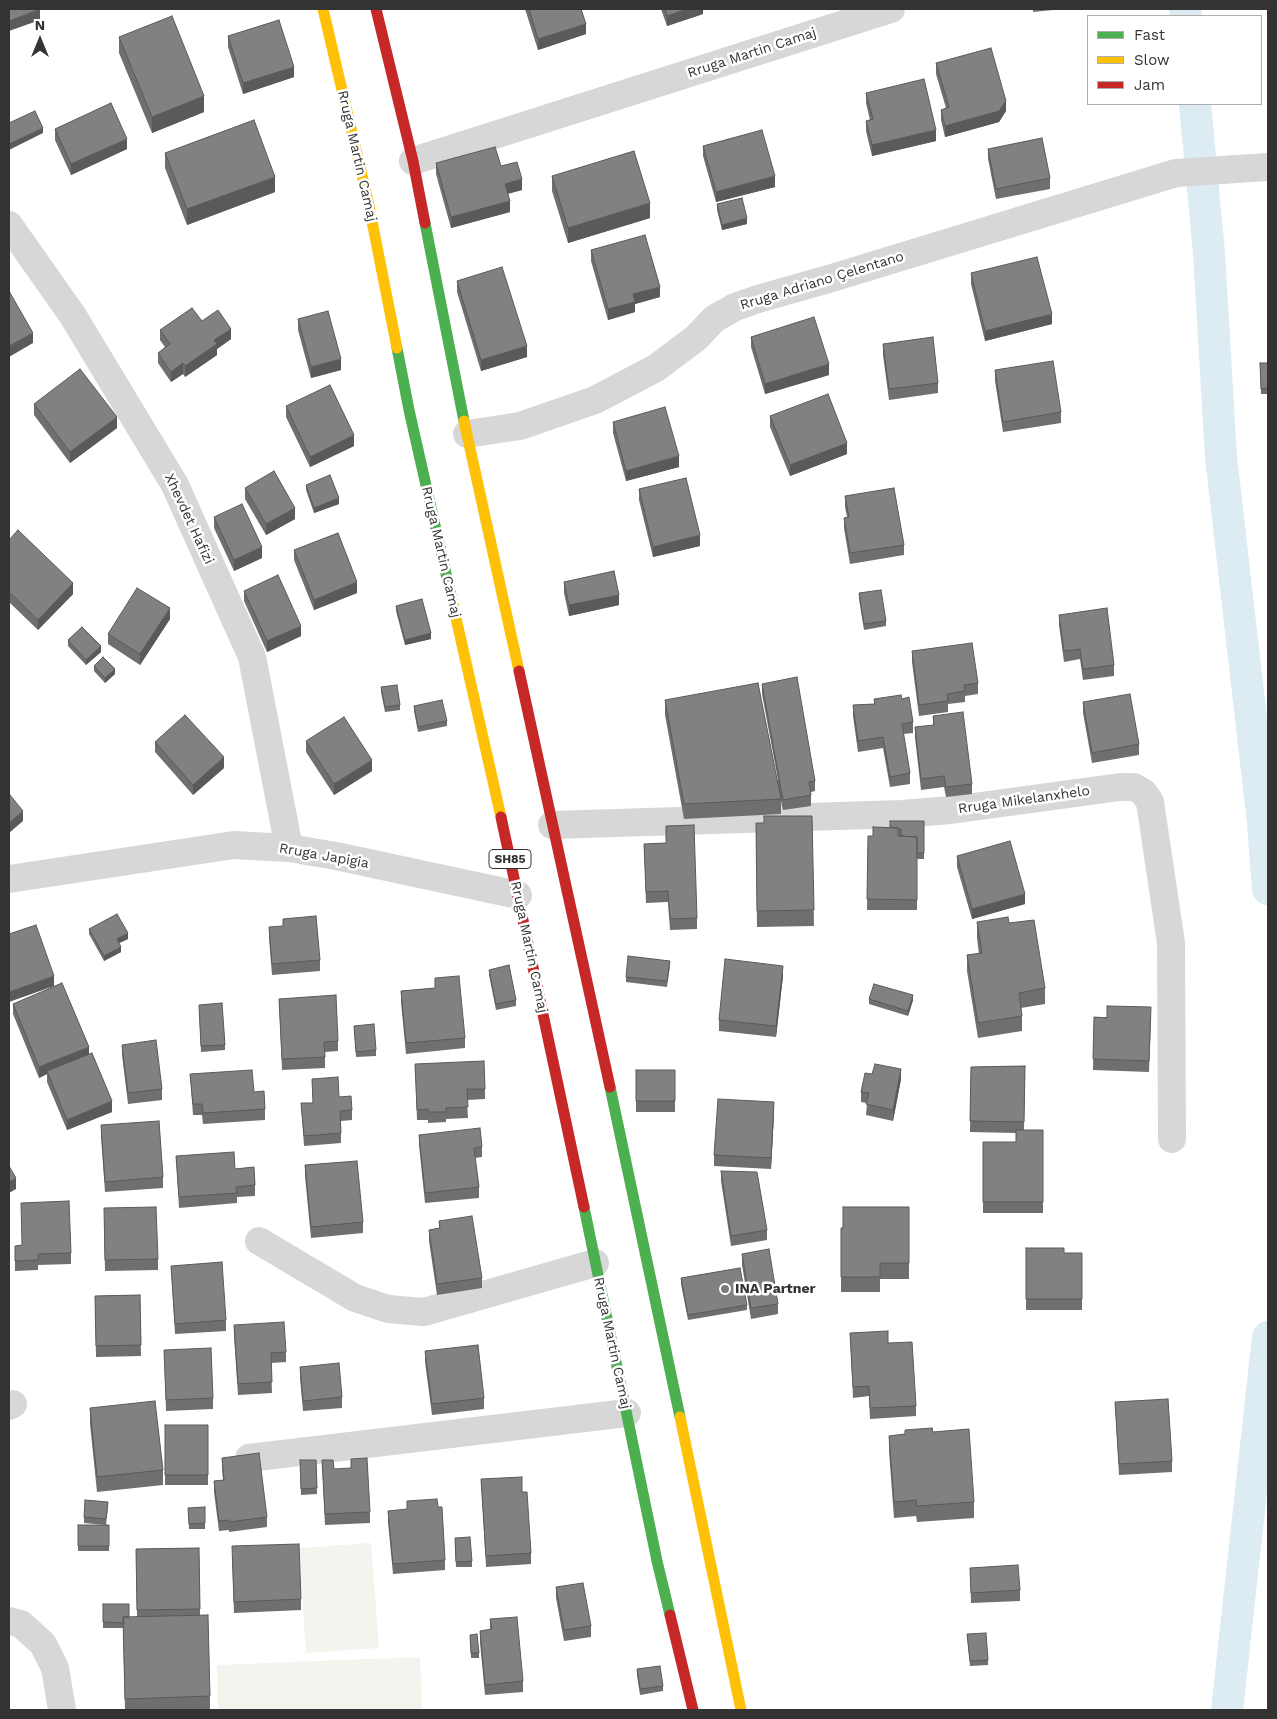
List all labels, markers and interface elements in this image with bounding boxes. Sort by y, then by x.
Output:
north arrow [15,15,65,65]
legend [1087,15,1262,105]
text: N [35,17,45,33]
street label: Rruga Martin Camaj [686,24,818,82]
text: Fast [1134,26,1165,44]
text: Slow [1134,51,1170,69]
text: Jam [1134,76,1165,94]
street label: Rruga Martin Camaj [334,89,380,223]
street label: Rruga Adriano Çelentano [738,248,906,314]
street label: Xhevdet Hafizi [161,471,217,567]
street label: Rruga Martin Camaj [418,485,464,619]
street label: Rruga Mikelanxhelo [957,782,1091,818]
street label: Rruga Japigia [278,840,370,872]
road number: SH85 [489,850,531,869]
street label: Rruga Martin Camaj [507,880,551,1014]
street label: Rruga Martin Camaj [590,1276,634,1410]
place label: INA Partner [735,1281,816,1297]
marker: INA Partner [719,1283,731,1295]

